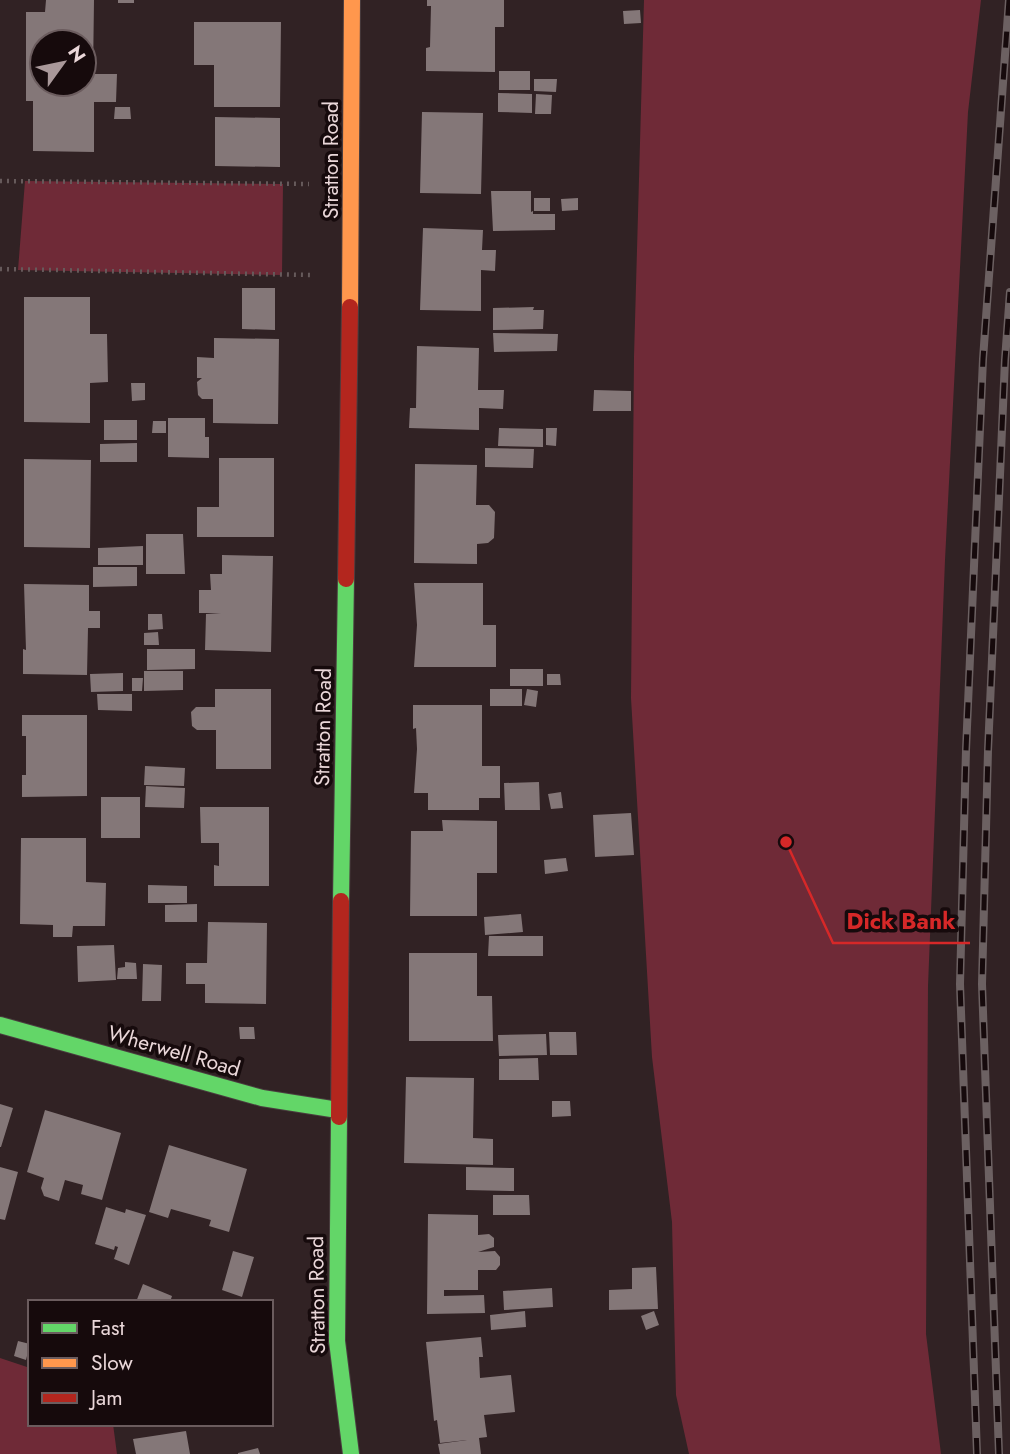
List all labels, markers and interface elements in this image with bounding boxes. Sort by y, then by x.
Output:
north arrow [28,28,98,98]
text: N [61,40,92,68]
street label: Stratton Road [316,101,346,219]
street label: Stratton Road [307,668,339,786]
callout: Dick Bank [833,899,970,943]
text: Dick Bank [847,904,956,938]
street label: Wherwell Road [104,1018,244,1084]
street label: Stratton Road [301,1236,333,1354]
legend [28,1300,273,1426]
text: Fast [91,1313,124,1343]
text: Slow [91,1348,133,1378]
text: Jam [88,1383,123,1413]

